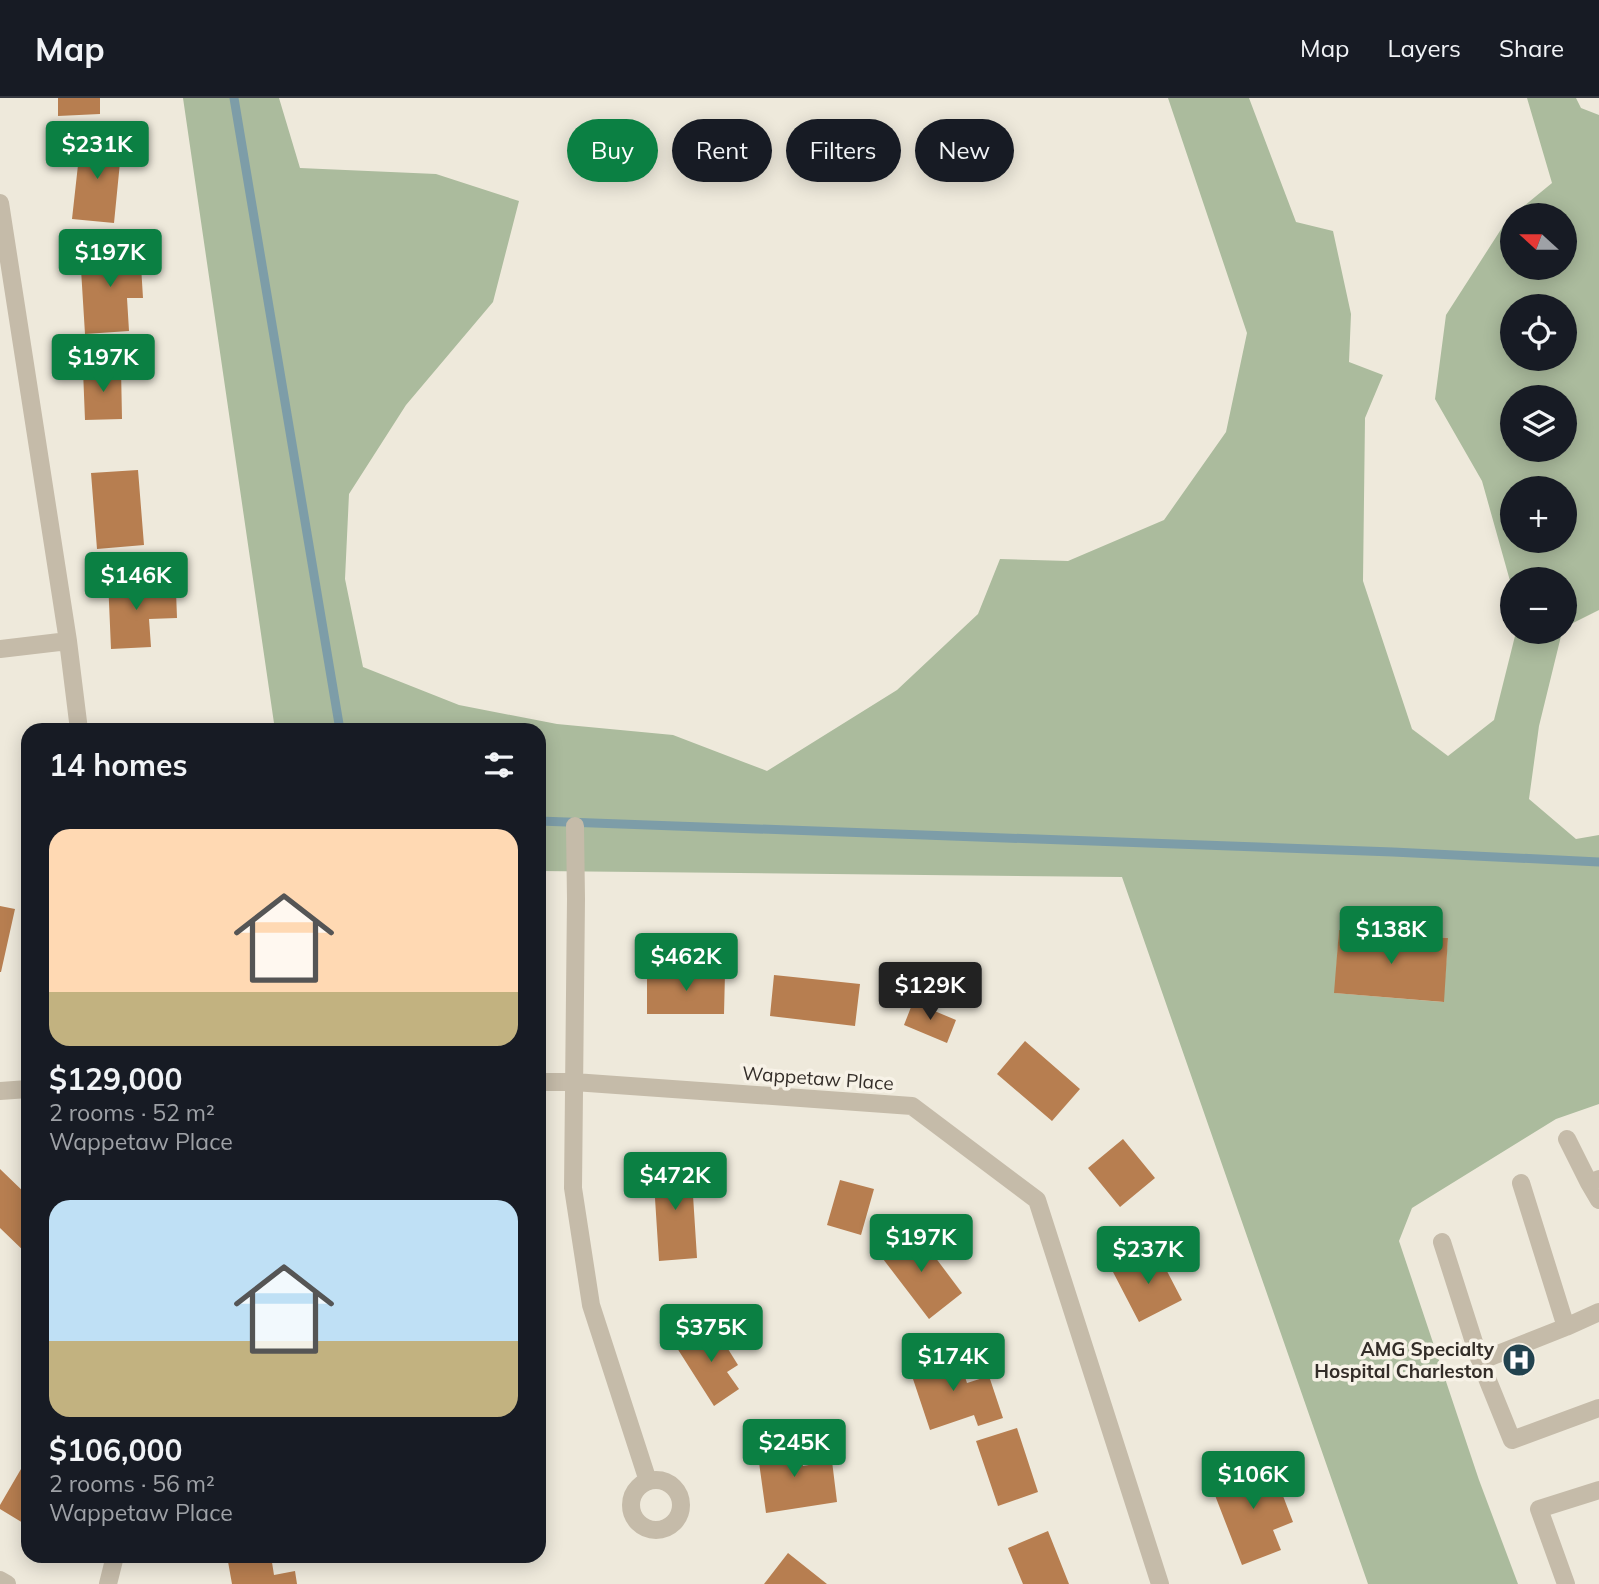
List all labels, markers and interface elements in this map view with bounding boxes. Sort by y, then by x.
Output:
text: Map [35,28,105,69]
text: Map [1300,33,1349,63]
text: Layers [1387,33,1461,63]
text: Share [1499,33,1564,63]
chip: Buy [567,119,658,182]
chip: Rent [672,119,772,182]
chip: Filters [786,119,901,182]
chip: New [915,119,1014,182]
pin: $231K [48,122,146,181]
text: $231K [62,129,132,158]
north arrow [1500,203,1577,280]
map controls [1500,203,1577,644]
pin: $197K [61,230,159,289]
text: $197K [75,237,145,266]
button: locate [1500,294,1577,371]
pin: $197K [54,334,152,394]
text: $197K [68,342,138,371]
button: layers [1500,385,1577,462]
button: + [1500,476,1577,553]
pin: $146K [87,552,185,612]
text: $146K [101,560,171,589]
button: − [1500,567,1577,644]
text: 14 homes [49,746,188,784]
icon: filters [480,746,518,784]
icon: home [221,875,347,1001]
pin: $138K [1342,906,1440,966]
text: $138K [1356,914,1426,943]
pin: $462K [637,934,735,993]
text: $462K [651,941,721,970]
pin: $129K [881,962,979,1022]
text: $129K [895,970,965,999]
text: $129,000 [49,1060,182,1098]
street label: Wappetaw Place [741,1061,895,1095]
text: 2 rooms · 52 m² [49,1098,215,1127]
text: Wappetaw Place [49,1127,233,1156]
pin: $472K [626,1152,724,1212]
text: $472K [640,1160,710,1189]
pin: $197K [872,1214,970,1274]
text: $197K [886,1222,956,1251]
pin: $237K [1099,1226,1197,1286]
text: $237K [1113,1234,1183,1263]
icon: home [221,1246,347,1372]
pin: $375K [662,1304,760,1364]
text: $375K [676,1312,746,1341]
pin: $174K [904,1334,1002,1393]
place label: AMG Specialty Hospital Charleston [1314,1337,1495,1383]
text: $174K [918,1341,988,1370]
hospital icon: AMG Specialty Hospital Charleston [1500,1341,1538,1379]
pin: $245K [745,1420,843,1479]
text: $245K [759,1427,829,1456]
text: $106,000 [49,1431,182,1469]
pin: $106K [1204,1452,1302,1511]
text: $106K [1218,1459,1288,1488]
text: 2 rooms · 56 m² [49,1469,215,1498]
text: Wappetaw Place [49,1498,233,1527]

